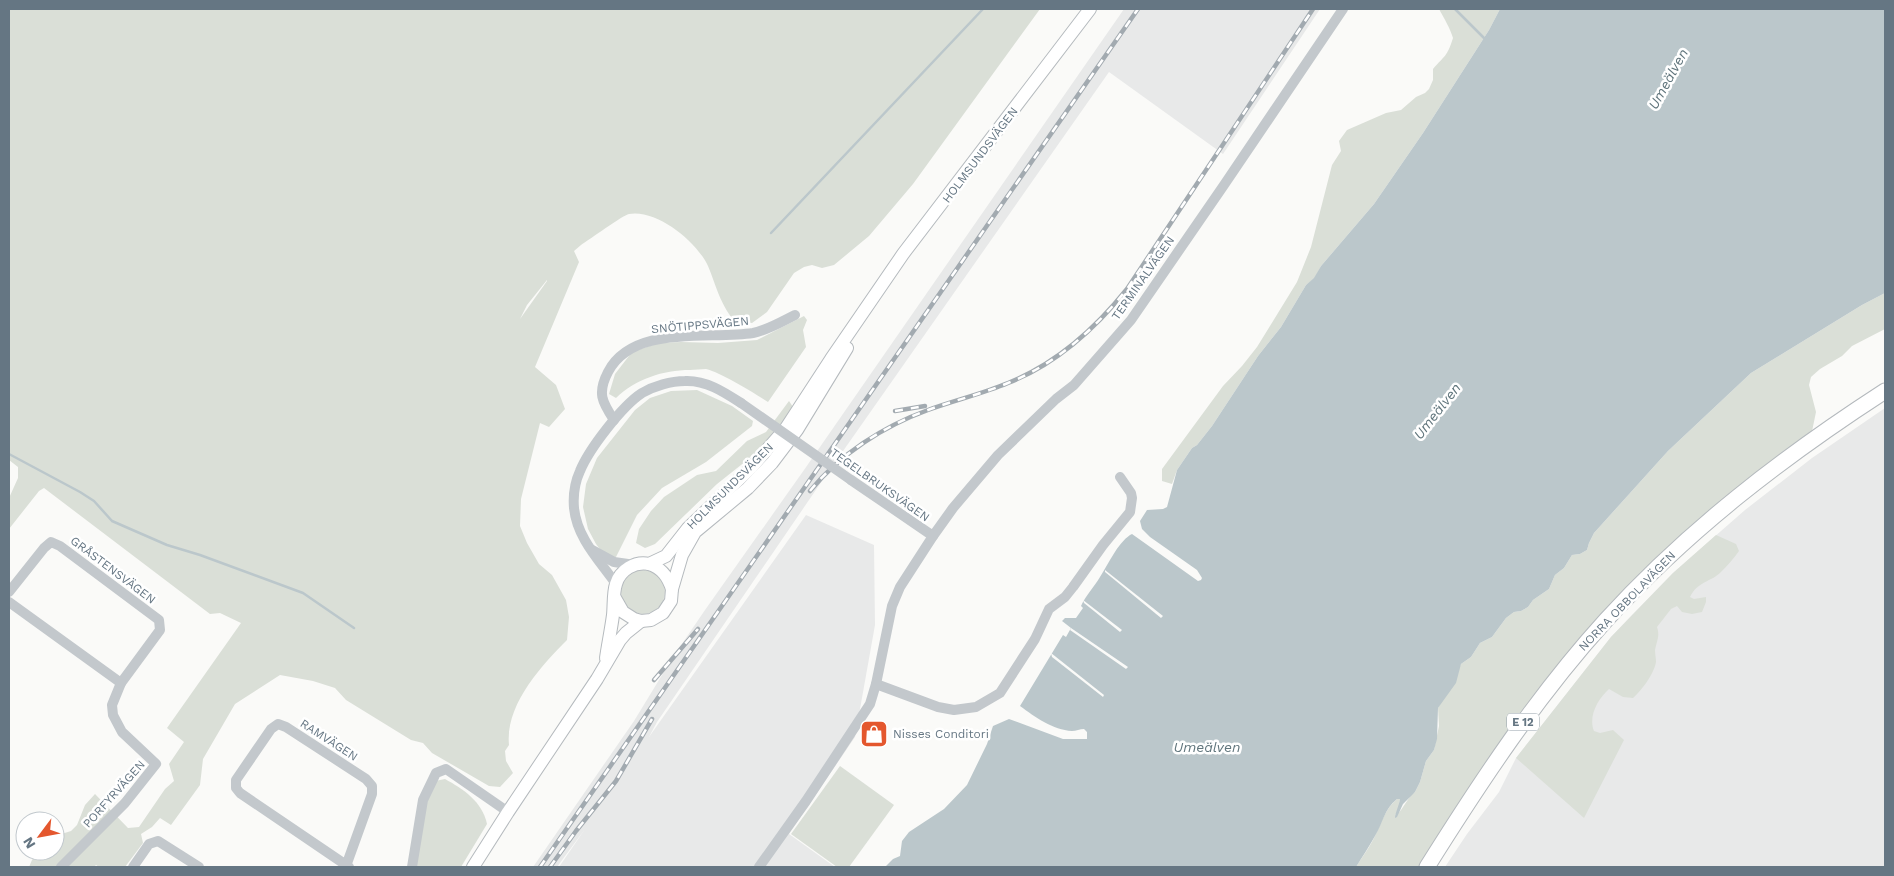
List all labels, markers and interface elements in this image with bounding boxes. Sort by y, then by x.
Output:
water label: Umeälven [1645,46,1691,112]
street label: HOLMSUNDSVÄGEN [939,104,1021,206]
street label: TERMINALVÄGEN [1109,233,1177,323]
street label: SNÖTIPPSVÄGEN [651,314,749,336]
water label: Umeälven [1410,380,1464,442]
street label: HOLMSUNDSVÄGEN [684,440,776,532]
street label: TEGELBRUKSVÄGEN [828,446,932,524]
street label: GRÅSTENSVÄGEN [68,533,158,607]
street label: NORRA OBBOLAVÄGEN [1576,548,1678,654]
road number: E 12 [1507,714,1539,730]
street label: RAMVÄGEN [298,716,360,764]
shop icon: Nisses Conditori [859,719,889,749]
place label: Nisses Conditori [893,727,989,741]
water label: Umeälven [1174,739,1240,755]
street label: PORFYRVÄGEN [80,757,148,831]
north arrow [15,811,65,861]
text: N [19,834,39,852]

